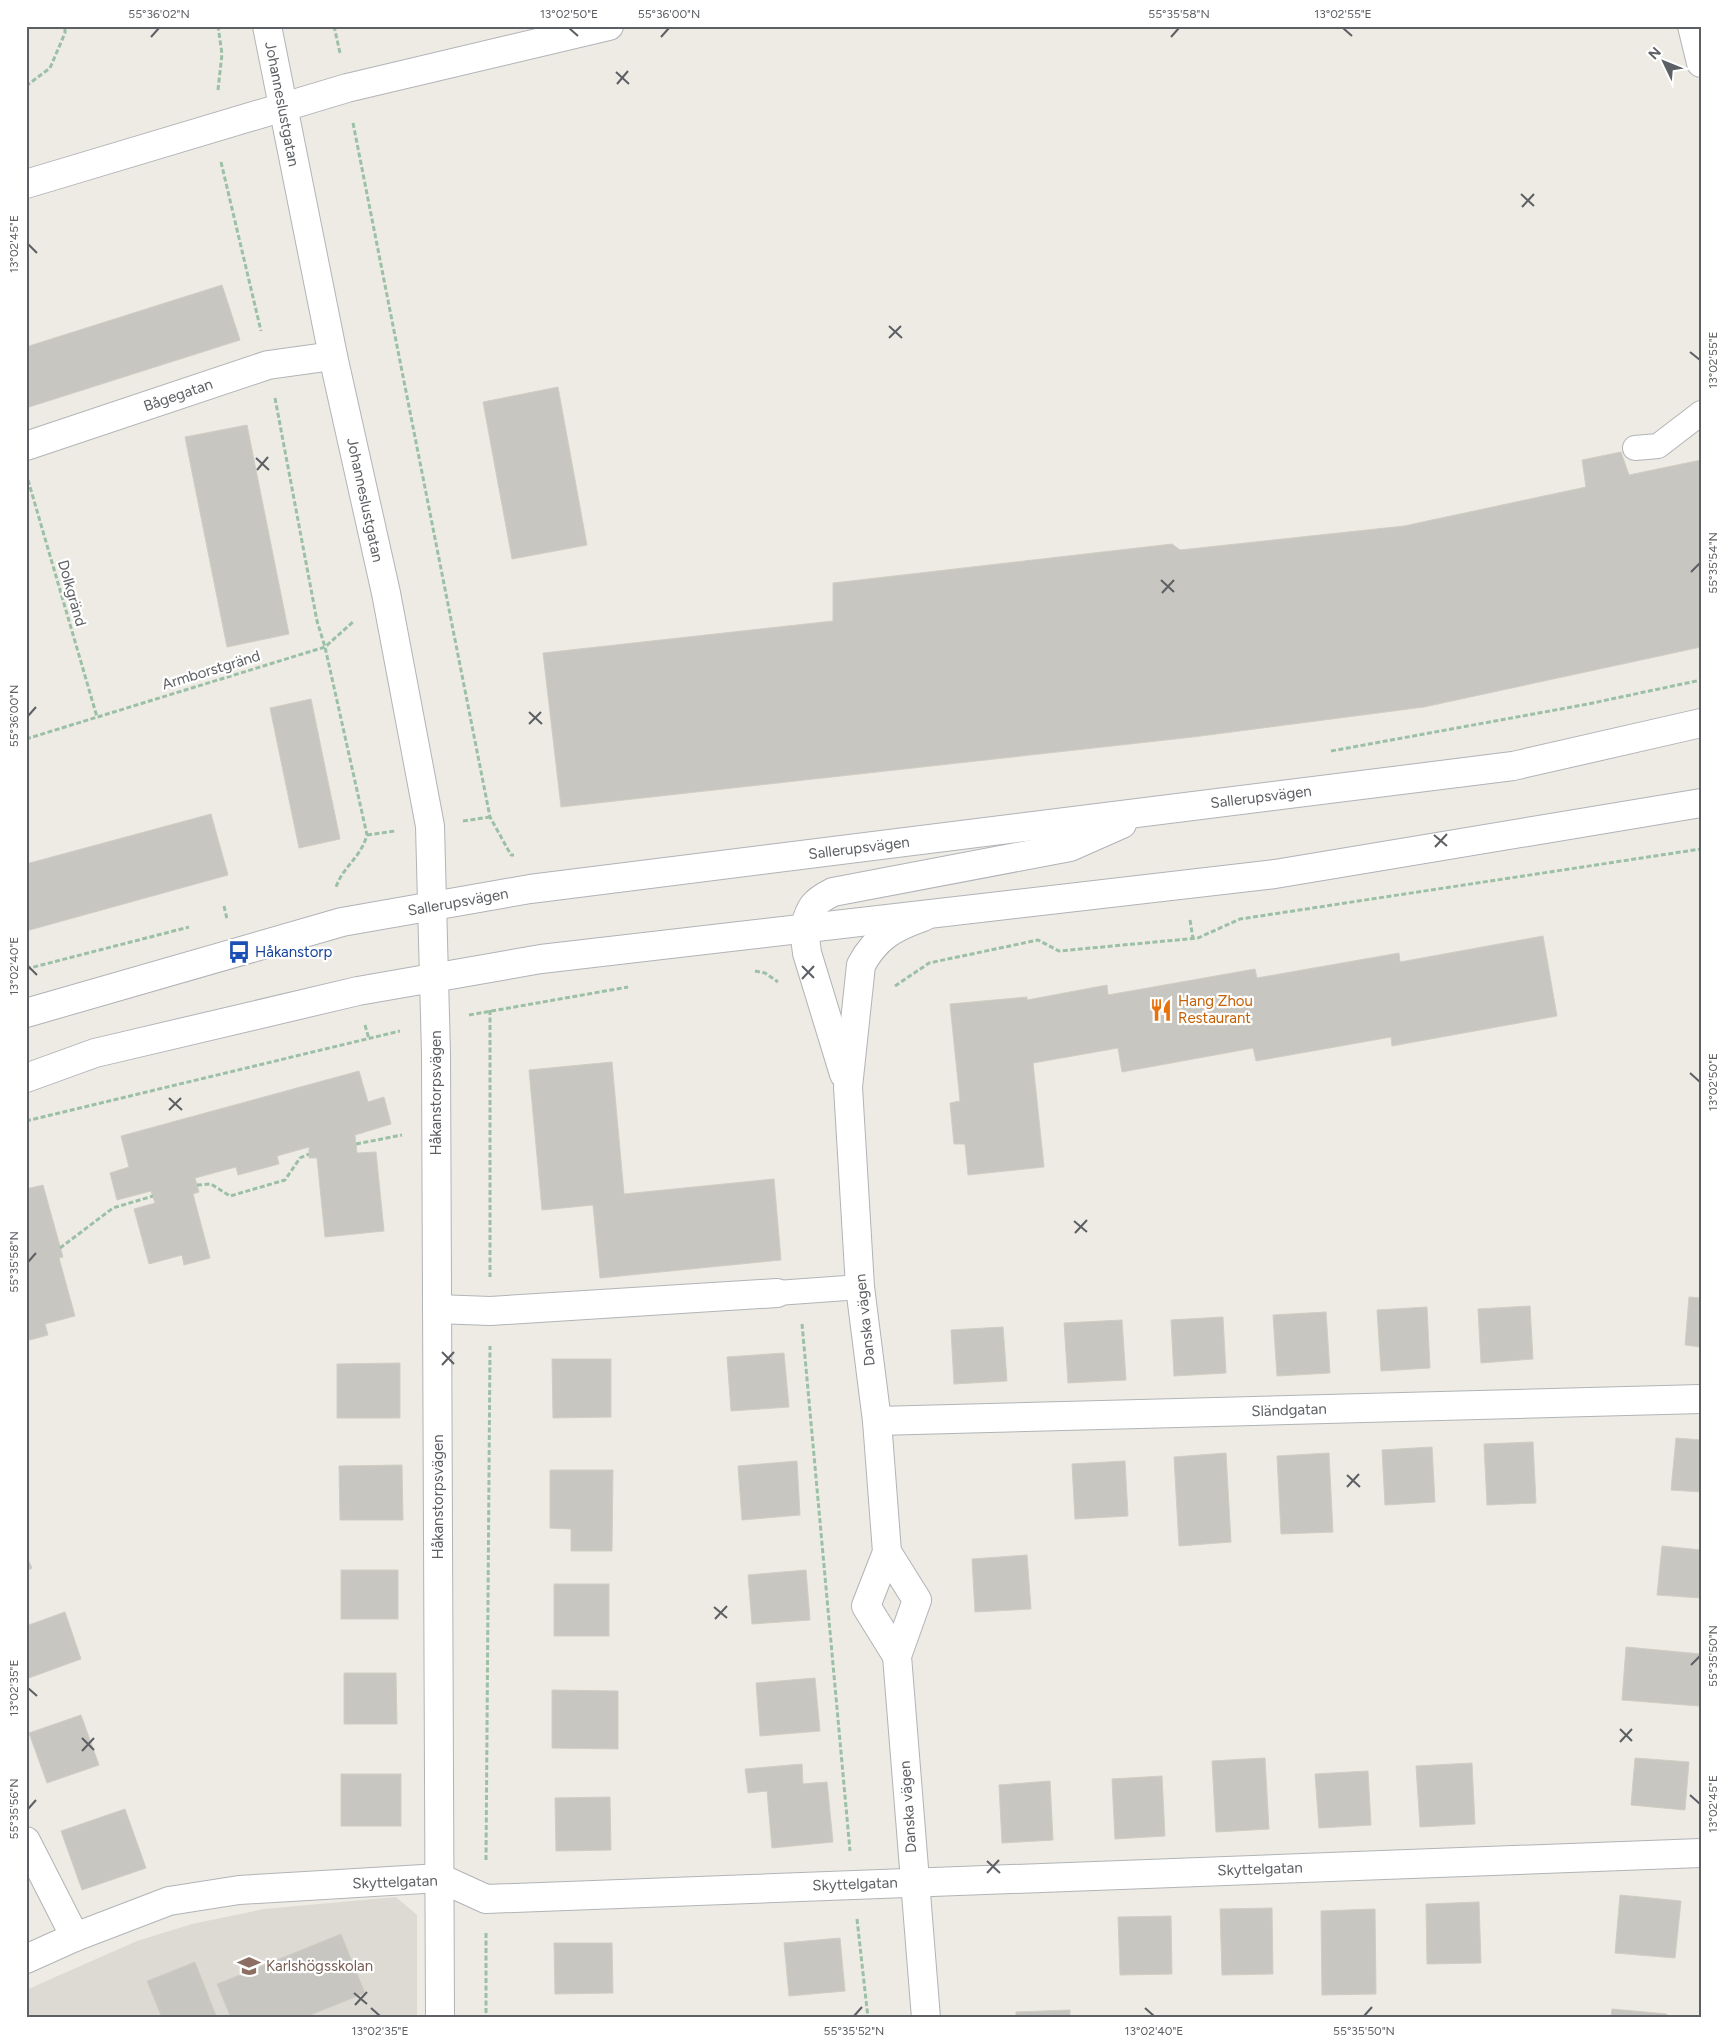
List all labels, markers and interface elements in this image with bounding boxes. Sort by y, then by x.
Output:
text: 55°36'02"N [128,7,190,21]
text: 13°02'50"E [540,7,598,21]
text: 55°36'00"N [638,7,700,21]
text: 55°35'58"N [1148,7,1210,21]
text: 13°02'55"E [1314,7,1372,21]
north arrow [1640,38,1690,88]
street label: Johanneslustgatan [261,40,303,168]
text: N [1645,44,1665,63]
text: 13°02'45"E [7,215,21,273]
text: 13°02'55"E [1706,331,1720,389]
street label: Bågegatan [141,375,215,415]
street label: Johanneslustgatan [343,436,387,564]
text: 55°35'54"N [1706,532,1720,594]
street label: Dolkgränd [54,558,90,628]
street label: Armborstgränd [160,647,262,693]
text: 55°36'00"N [7,685,21,747]
street label: Sallerupsvägen [1209,782,1313,812]
street label: Sallerupsvägen [807,833,911,863]
street label: Sallerupsvägen [406,884,510,920]
text: 13°02'40"E [7,937,21,995]
bus stop icon: Håkanstorp [226,939,252,965]
place label: Håkanstorp [255,943,332,961]
place label: Hang Zhou Restaurant [1178,992,1253,1027]
restaurant icon: Hang Zhou Restaurant [1148,997,1174,1023]
street label: Håkanstorpsvägen [427,1030,445,1156]
text: 13°02'50"E [1706,1053,1720,1111]
text: 55°35'58"N [7,1231,21,1293]
street label: Danska vägen [851,1273,879,1367]
street label: Sländgatan [1251,1400,1327,1420]
street label: Håkanstorpsvägen [429,1434,447,1560]
text: 55°35'50"N [1706,1625,1720,1687]
text: 13°02'35"E [7,1659,21,1717]
street label: Danska vägen [896,1760,920,1854]
text: 13°02'45"E [1706,1775,1720,1833]
text: 55°35'56"N [7,1779,21,1839]
street label: Skyttelgatan [1217,1859,1303,1879]
street label: Skyttelgatan [352,1872,438,1892]
street label: Skyttelgatan [812,1874,898,1894]
school or university icon: Karlshögsskolan [236,1953,262,1979]
place label: Karlshögsskolan [266,1957,373,1975]
text: 13°02'35"E [351,2024,409,2038]
text: 55°35'52"N [824,2024,884,2038]
text: 13°02'40"E [1125,2024,1183,2038]
text: 55°35'50"N [1333,2024,1395,2038]

